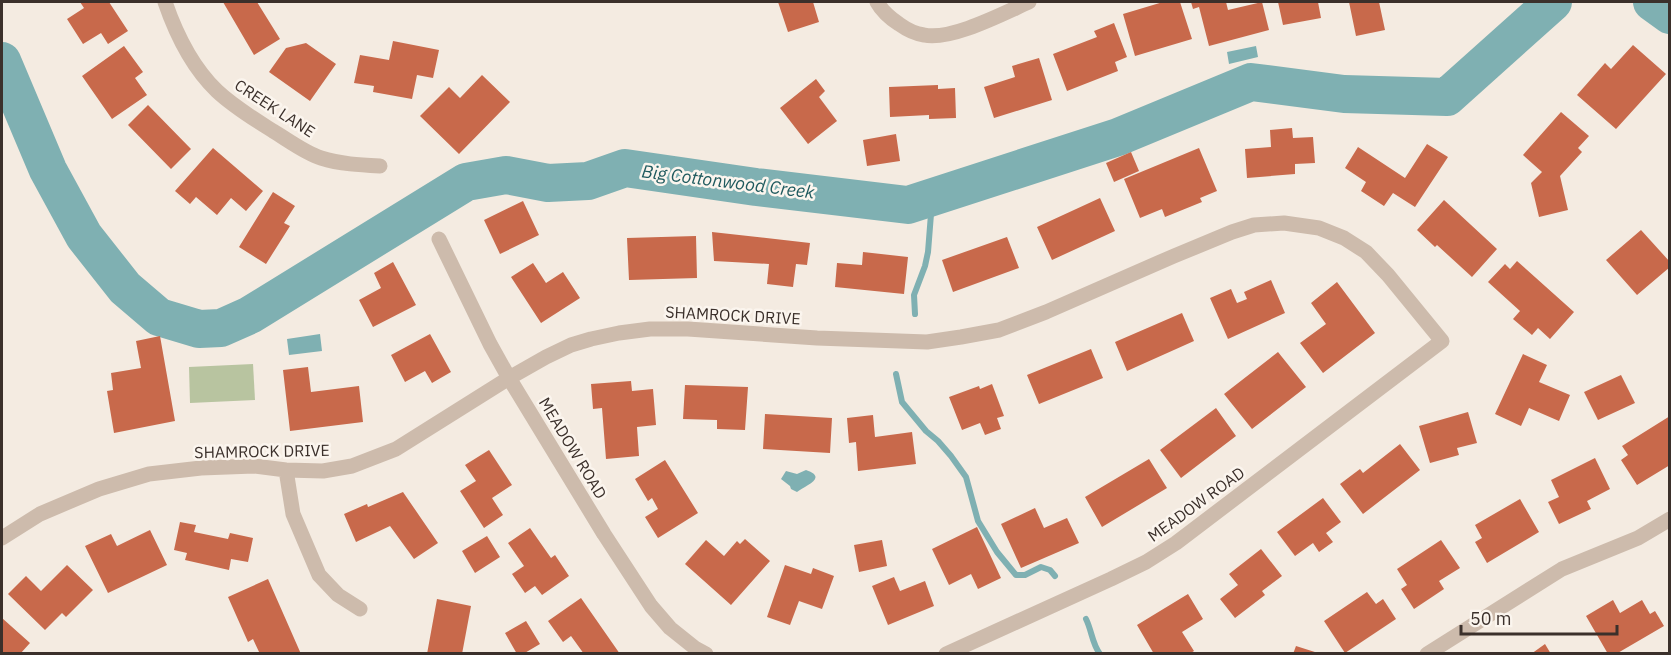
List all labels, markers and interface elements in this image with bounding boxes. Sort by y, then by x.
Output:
street label: CREEK LANE [231,75,319,141]
water label: Big Cottonwood Creek [640,159,816,204]
street label: SHAMROCK DRIVE [665,301,801,329]
street label: MEADOW ROAD [535,394,611,502]
street label: SHAMROCK DRIVE [194,440,330,462]
street label: MEADOW ROAD [1144,462,1248,546]
scale bar [1461,598,1617,636]
text: 50 m [1470,607,1512,630]

